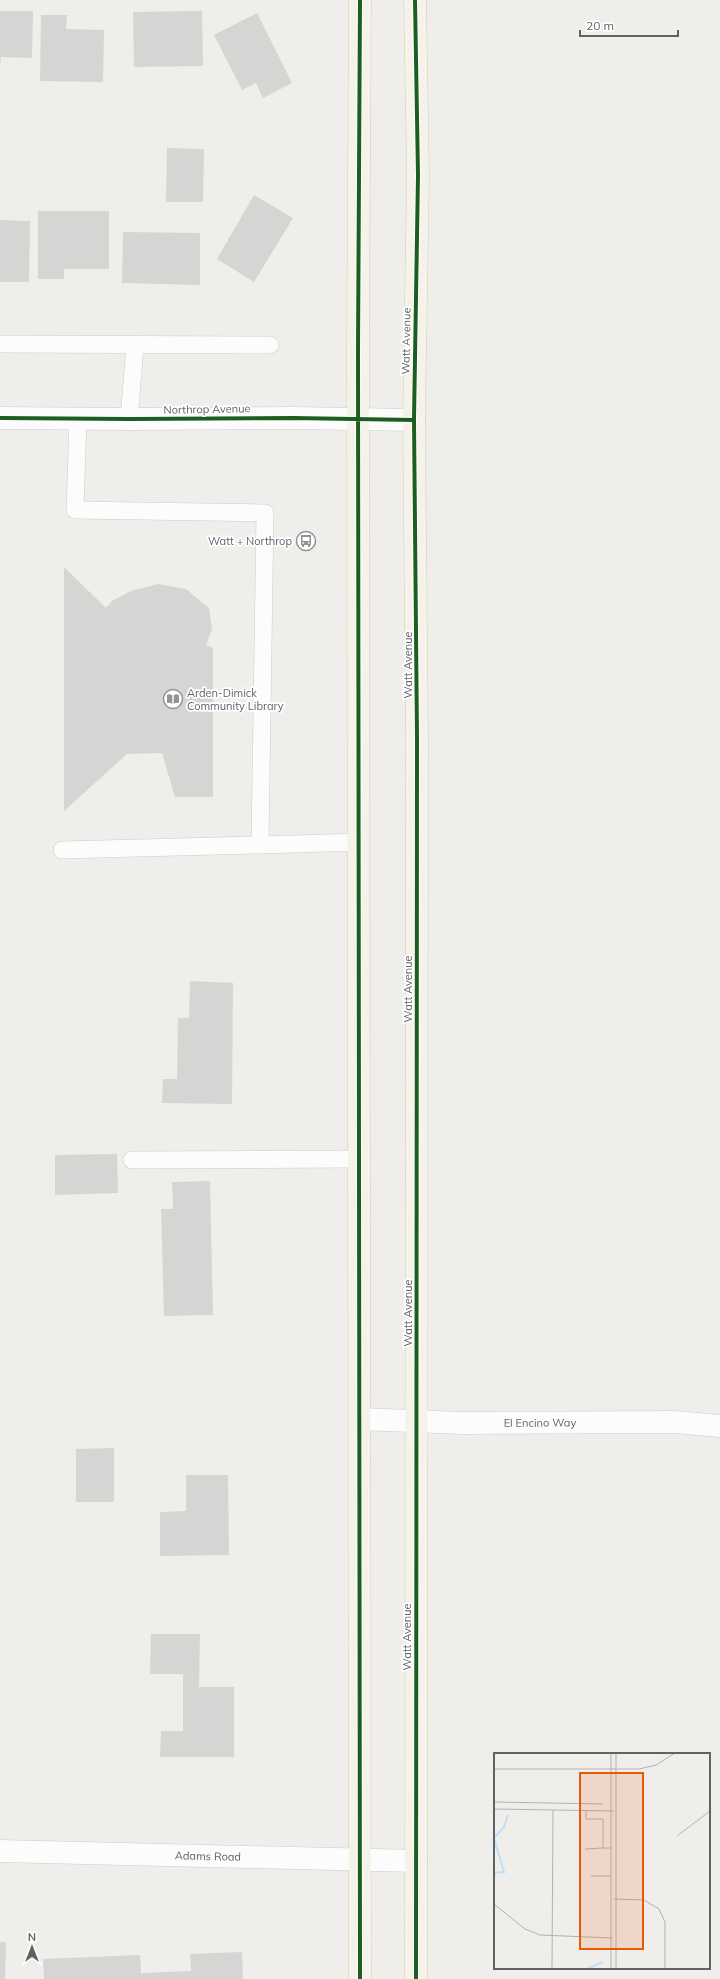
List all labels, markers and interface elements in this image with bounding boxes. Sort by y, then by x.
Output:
scale bar [580,12,678,38]
text: 20 m [586,18,614,33]
street label: Watt Avenue [398,307,414,375]
street label: Northrop Avenue [163,401,251,417]
bus stop icon: Watt + Northrop [295,530,317,552]
place label: Watt + Northrop [208,534,292,548]
street label: Watt Avenue [401,632,415,698]
place label: Arden-Dimick Community Library [187,686,284,713]
library icon: Arden-Dimick Community Library [162,688,184,710]
street label: Watt Avenue [401,956,415,1022]
street label: Watt Avenue [401,1280,415,1346]
street label: El Encino Way [504,1415,576,1430]
street label: Watt Avenue [400,1604,414,1670]
inset map [494,1753,710,1969]
street label: Adams Road [175,1848,241,1864]
north arrow [12,1927,52,1967]
text: N [28,1930,36,1944]

